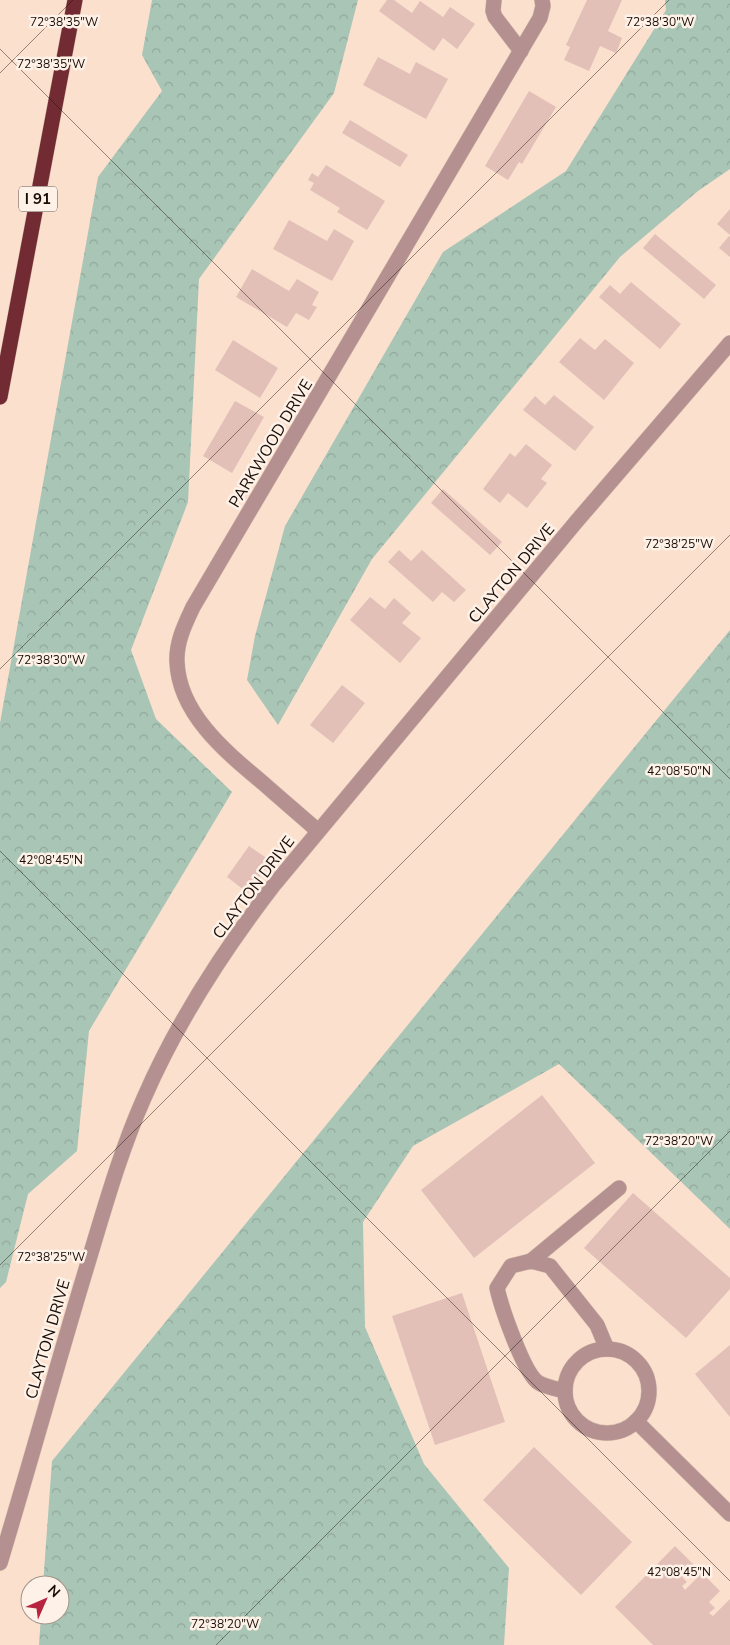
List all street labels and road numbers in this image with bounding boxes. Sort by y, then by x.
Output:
road number: I 91 [19,186,57,212]
street label: PARKWOOD DRIVE [224,375,318,512]
street label: CLAYTON DRIVE [464,519,560,628]
street label: CLAYTON DRIVE [208,832,300,944]
street label: CLAYTON DRIVE [20,1277,76,1402]

